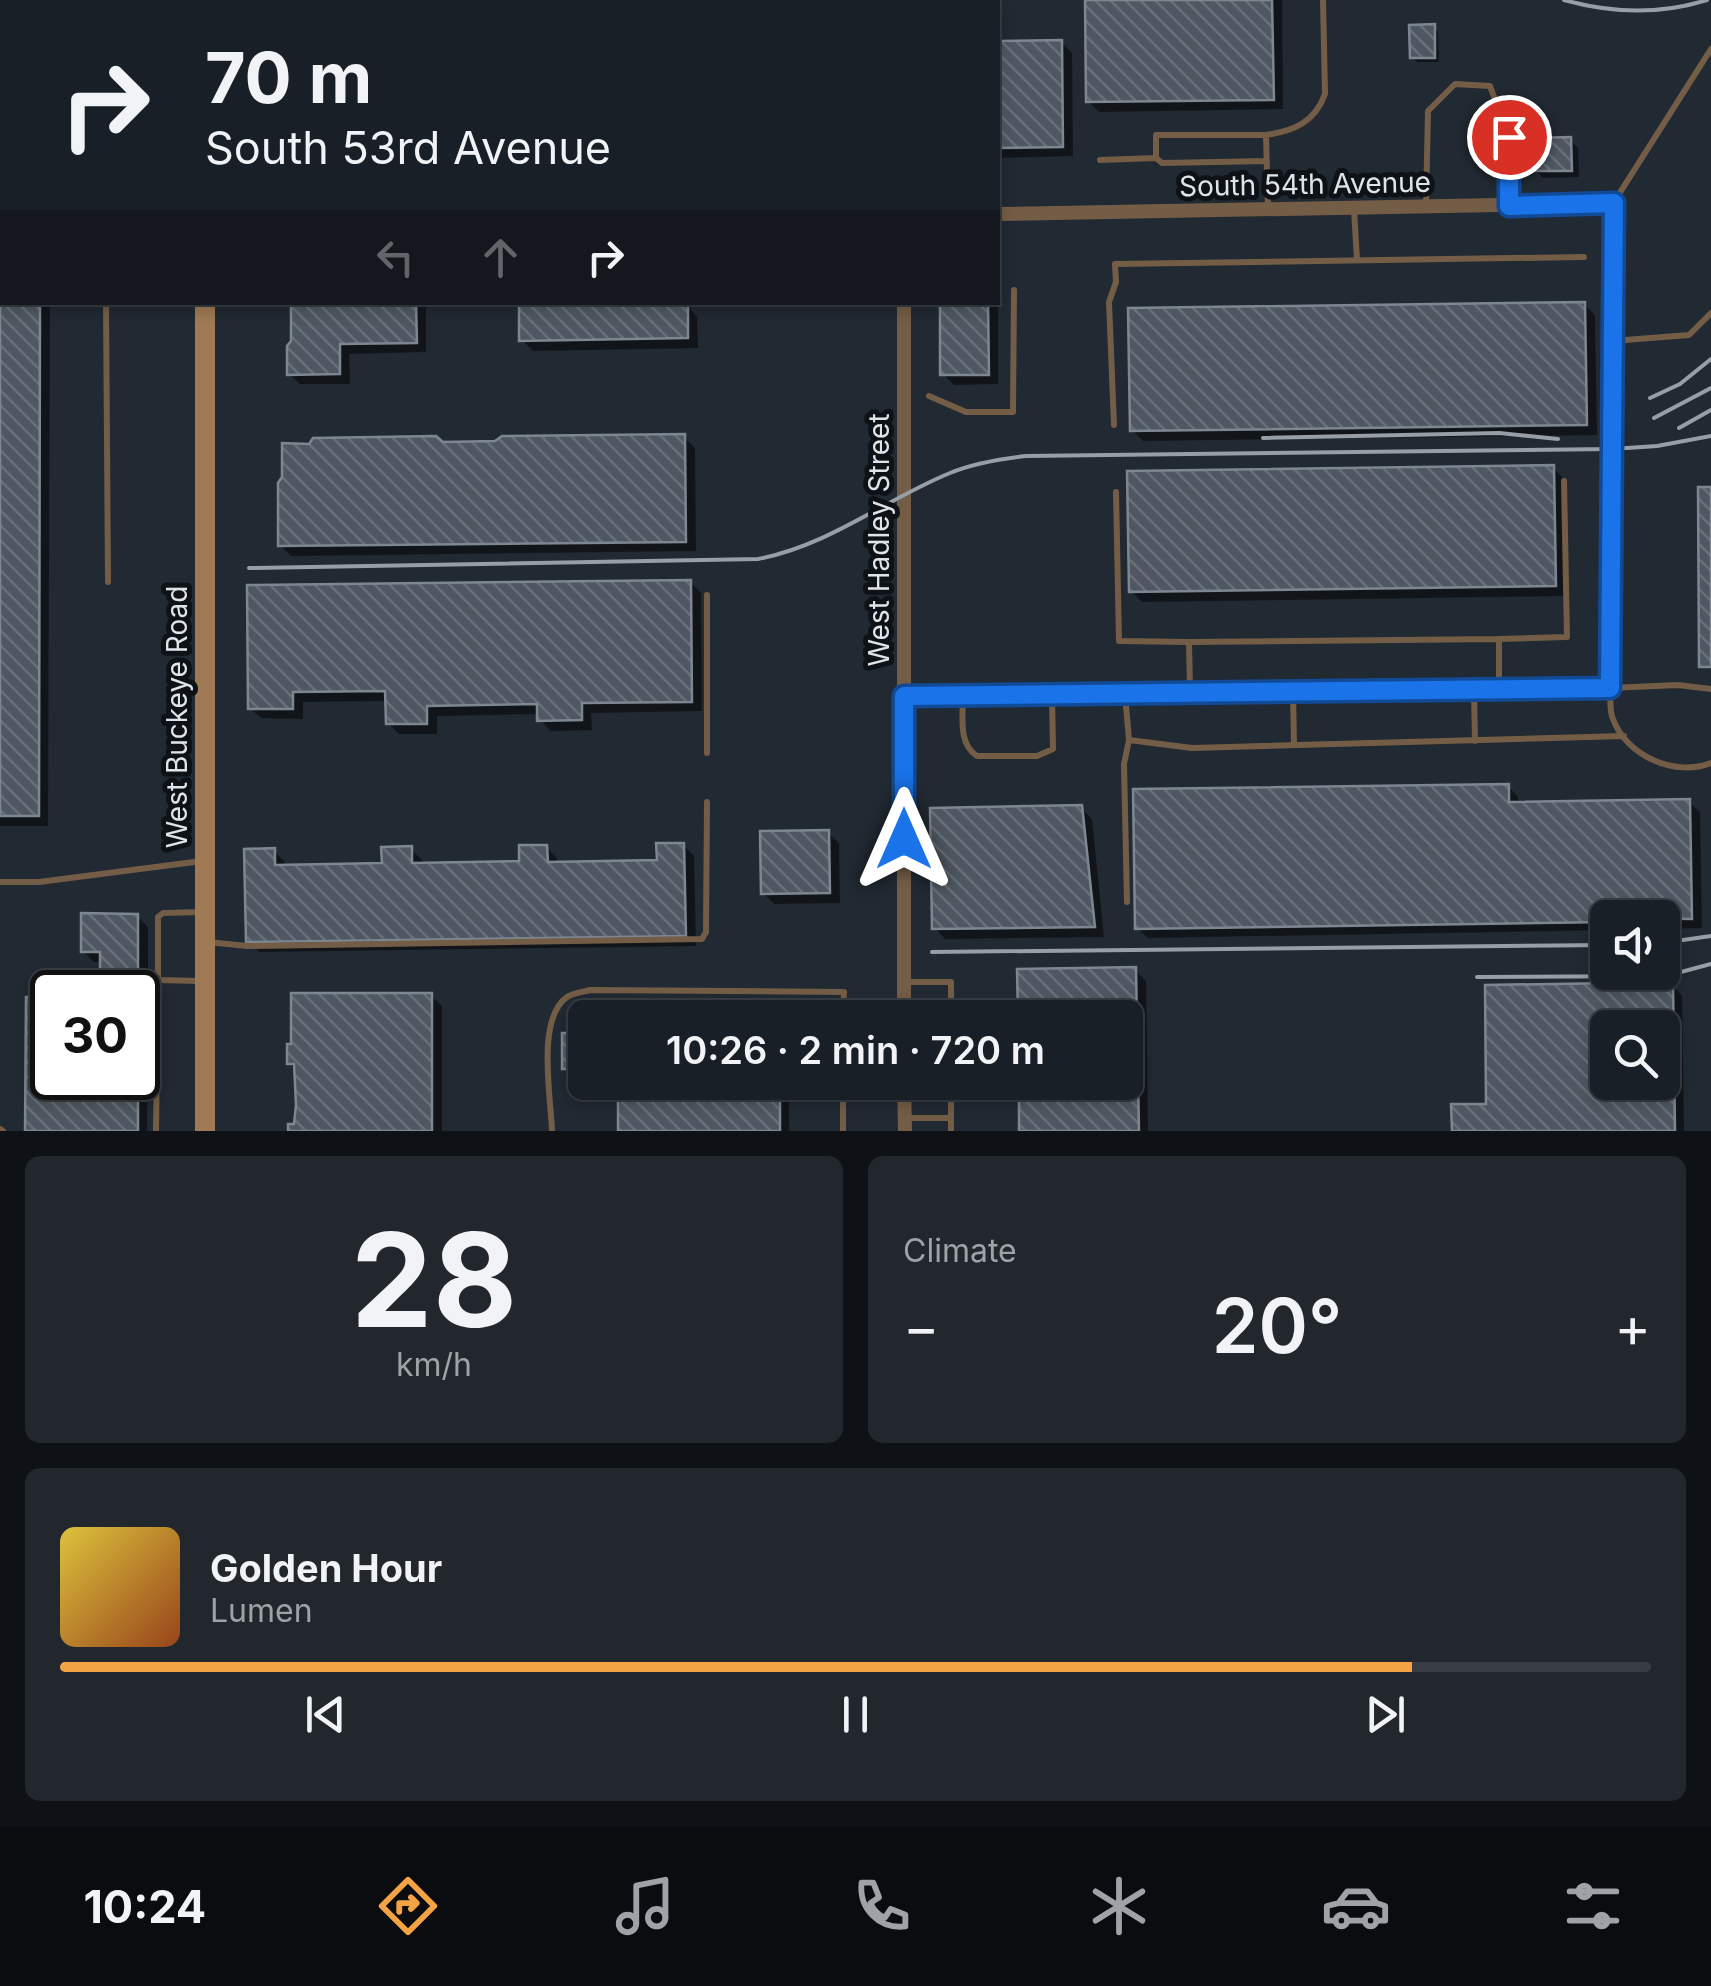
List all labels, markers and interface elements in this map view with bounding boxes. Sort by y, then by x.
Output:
text: 70 m [205,35,372,120]
icon: right [40,40,170,170]
pin [1467,95,1552,180]
icon: arrive [1482,110,1537,165]
text: South 53rd Avenue [205,120,611,175]
street label: South 54th Avenue [1179,165,1431,203]
icon: left [368,230,423,285]
icon: ahead [473,230,528,285]
icon: right [578,230,633,285]
street label: West Hadley Street [862,413,896,667]
street label: West Buckeye Road [160,586,194,848]
position arrow [852,787,956,891]
map controls [1590,900,1680,1100]
button: sound [1590,900,1680,990]
speed limit sign: 30 [30,970,160,1100]
button: search [1590,1010,1680,1100]
text: 10:26 · 2 min · 720 m [666,1027,1045,1073]
text: 28 [351,1201,517,1358]
text: Climate [903,1231,1017,1270]
text: 20° [1212,1280,1342,1371]
text: − [903,1294,939,1360]
text: + [1615,1294,1651,1360]
text: km/h [396,1345,472,1384]
text: Golden Hour [210,1545,442,1591]
text: Lumen [210,1591,313,1630]
icon: previous [298,1687,353,1742]
icon: pause [828,1687,883,1742]
icon: next [1358,1687,1413,1742]
icon: directions [373,1871,443,1941]
icon: music [610,1871,680,1941]
icon: phone [847,1871,917,1941]
icon: climate [1084,1871,1154,1941]
icon: car [1321,1871,1391,1941]
icon: filters [1558,1871,1628,1941]
text: 10:24 [83,1879,206,1934]

